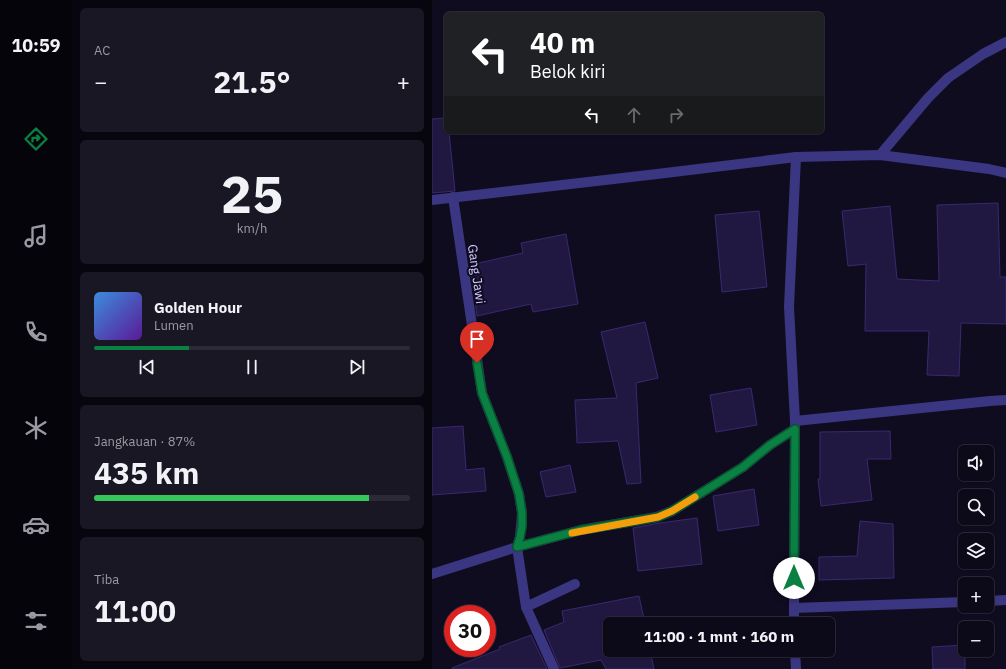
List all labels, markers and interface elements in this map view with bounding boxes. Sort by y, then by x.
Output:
text: 40 m [530,24,595,61]
icon: left [464,28,516,80]
text: 10:59 [11,34,61,57]
text: AC [94,42,110,59]
text: Belok kiri [530,60,605,83]
text: 21.5° [213,62,291,101]
text: − [94,67,107,96]
text: + [397,67,410,96]
icon: left [581,104,603,126]
icon: ahead [623,104,645,126]
icon: right [665,104,687,126]
icon: directions [22,125,50,153]
text: 25 [221,160,283,227]
text: km/h [237,220,267,237]
icon: music [22,222,50,250]
street label: Gang Jawi [464,243,489,305]
text: Golden Hour [154,298,242,317]
text: Lumen [154,317,194,334]
icon: phone [22,318,50,346]
pin [460,322,494,363]
icon: arrive [466,328,488,350]
icon: previous [136,356,158,378]
icon: pause [241,356,263,378]
icon: next [346,356,368,378]
icon: climate [22,414,50,442]
text: Jangkauan · 87% [94,433,195,450]
map controls [958,445,994,657]
button: sound [958,445,994,481]
text: 435 km [94,453,199,492]
button: search [958,489,994,525]
icon: car [22,511,50,539]
button: layers [958,533,994,569]
position arrow [773,557,815,599]
text: Tiba [94,571,119,588]
button: + [958,577,994,613]
text: 11:00 [94,591,176,630]
speed limit sign: 30 [444,605,496,657]
icon: filters [22,607,50,635]
button: − [958,621,994,657]
text: 11:00 · 1 mnt · 160 m [644,627,794,646]

